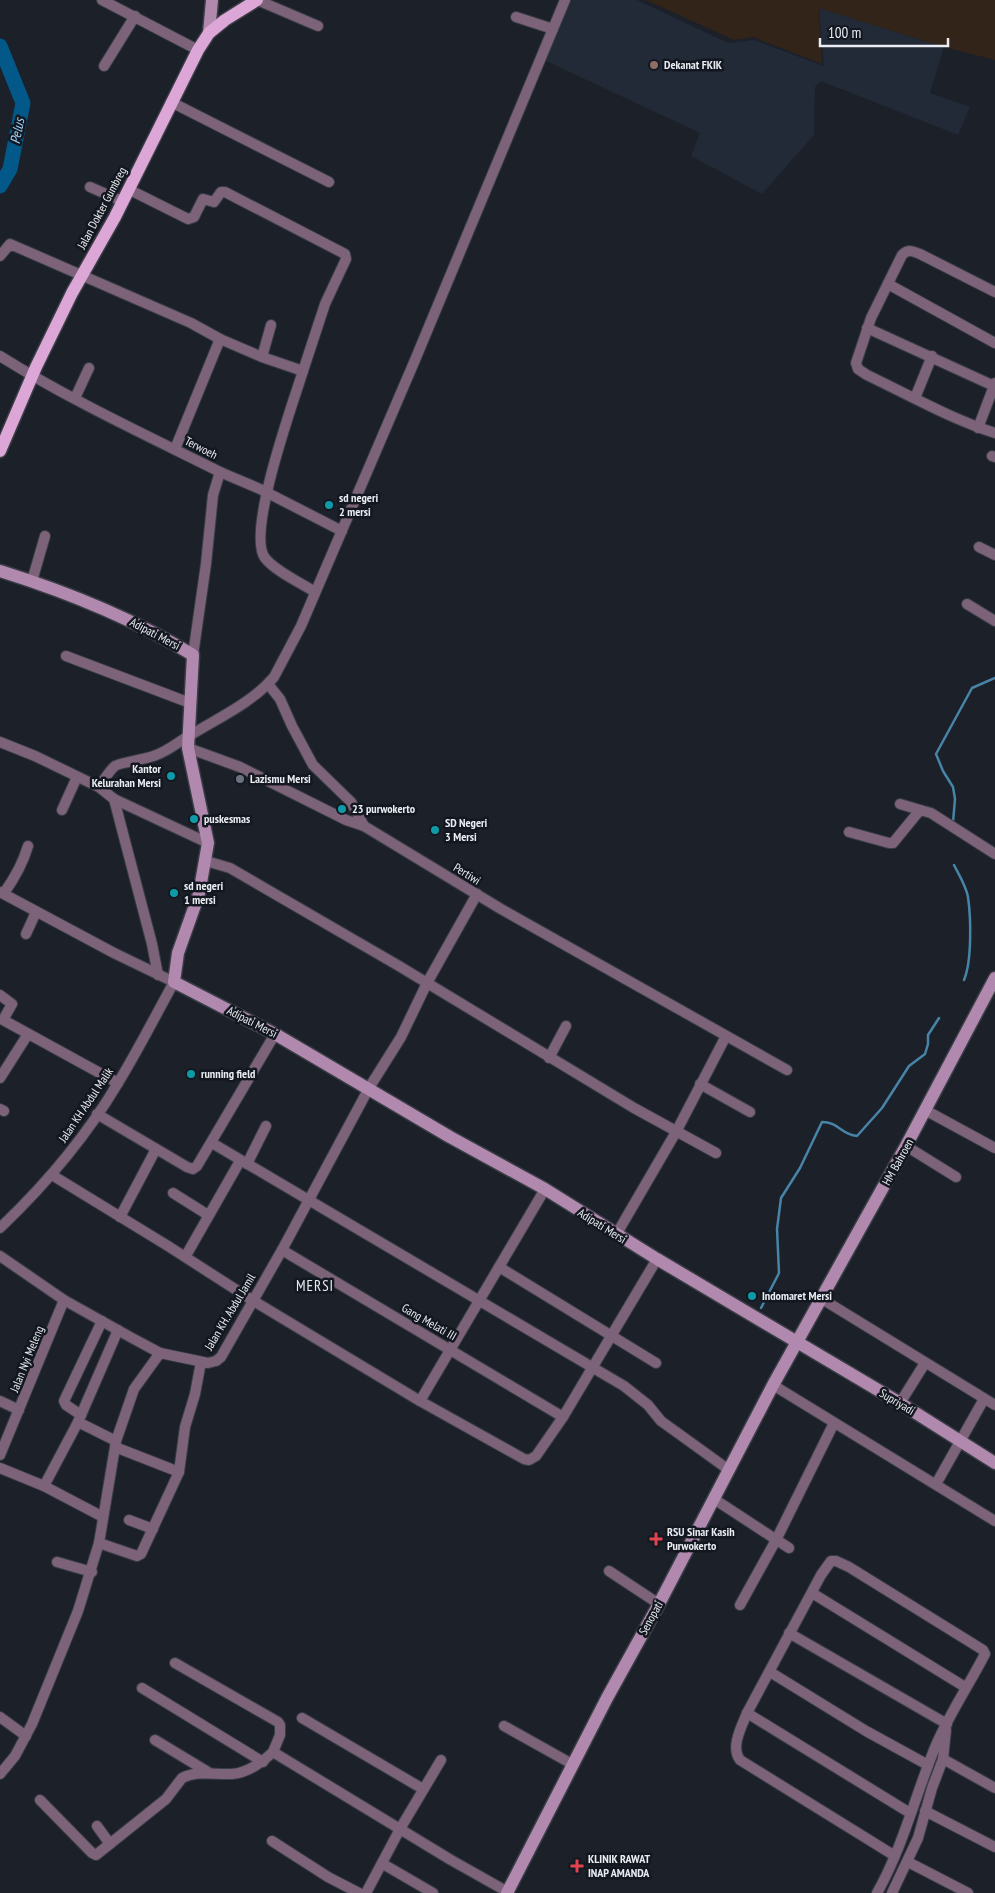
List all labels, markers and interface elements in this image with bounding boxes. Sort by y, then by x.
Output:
scale bar [820,15,948,47]
text: 100 m [828,23,861,42]
place label: Dekanat FKIK [664,57,723,72]
marker: Dekanat FKIK [648,59,660,71]
water label: Pelus [6,115,29,145]
street label: Jalan Dokter Gumbreg [73,164,129,252]
street label: Terwoeh [182,433,220,462]
place label: sd negeri 2 mersi [339,490,378,519]
marker: sd negeri 2 mersi [323,499,335,511]
street label: Adipati Mersi [128,614,183,653]
place label: Kantor Kelurahan Mersi [92,761,161,790]
marker: Kantor Kelurahan Mersi [165,770,177,782]
place label: Lazismu Mersi [250,771,311,786]
marker: Lazismu Mersi [234,773,246,785]
place label: 23 purwokerto [352,801,416,816]
marker: 23 purwokerto [336,803,348,815]
place label: puskesmas [204,811,250,826]
marker: puskesmas [188,813,200,825]
place label: SD Negeri 3 Mersi [445,815,488,844]
marker: SD Negeri 3 Mersi [429,824,441,836]
street label: Pertiwi [451,859,484,888]
place label: sd negeri 1 mersi [184,878,223,907]
marker: sd negeri 1 mersi [168,887,180,899]
street label: Adipati Mersi [225,1003,280,1041]
street label: Jalan KH Abdul Malik [55,1064,116,1146]
place label: running field [201,1066,255,1081]
marker: running field [185,1068,197,1080]
street label: HM Bahroen [879,1136,917,1188]
street label: Adipati Mersi [575,1205,629,1246]
street label: Jalan KH. Abdul Jamil [200,1271,258,1354]
district label: MERSI [296,1276,334,1295]
place label: Indomaret Mersi [762,1288,832,1303]
marker: Indomaret Mersi [746,1290,758,1302]
street label: Gang Melati III [399,1300,459,1343]
street label: Jalan Nyi Meleng [6,1324,47,1395]
street label: Supriyadi [877,1385,918,1418]
place label: RSU Sinar Kasih Purwokerto [667,1524,735,1553]
marker: RSU Sinar Kasih Purwokerto [649,1532,663,1546]
street label: Senopati [635,1598,666,1637]
place label: KLINIK RAWAT INAP AMANDA [588,1851,650,1880]
marker: KLINIK RAWAT INAP AMANDA [570,1859,584,1873]

